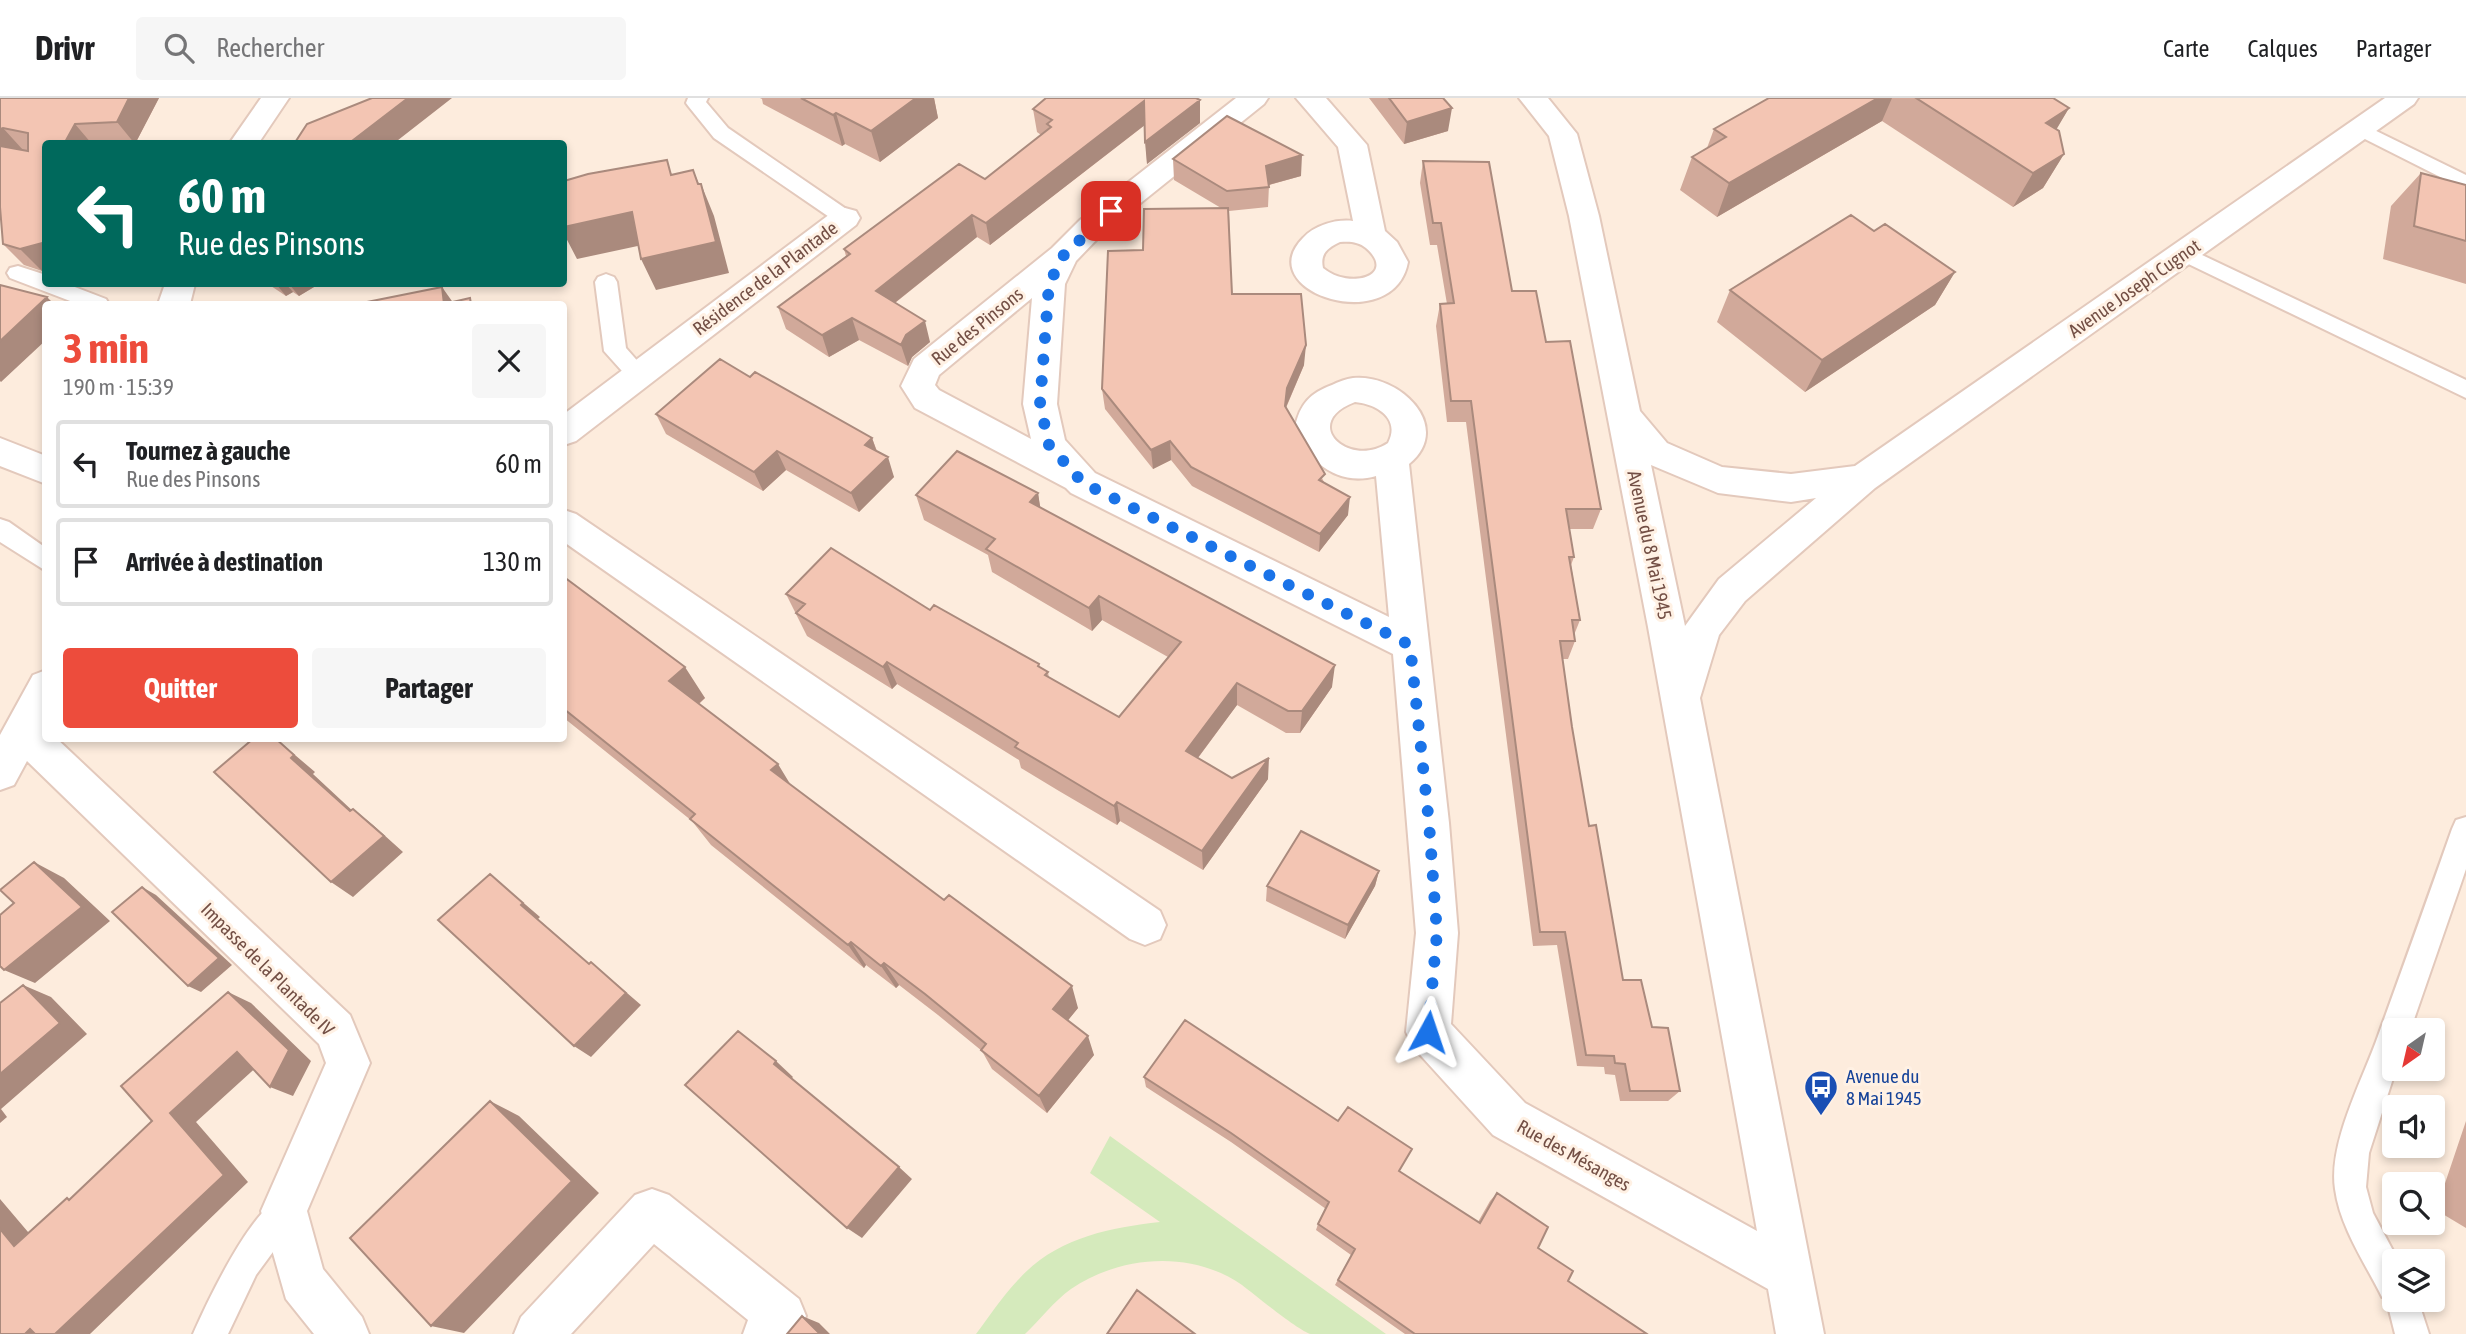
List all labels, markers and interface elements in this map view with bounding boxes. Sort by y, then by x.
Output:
search box [136,17,626,80]
text: Drivr [35,29,94,67]
icon: search [160,29,198,67]
text: Rechercher [216,33,324,63]
text: Carte [2163,35,2209,62]
text: Calques [2247,35,2318,62]
text: Partager [2356,35,2431,62]
text: 60 m [178,167,266,223]
icon: left [63,168,154,259]
pin [1081,181,1141,241]
icon: arrive [1092,192,1130,230]
street label: Résidence de la Plantade [688,216,842,340]
text: Rue des Pinsons [178,225,365,262]
street label: Avenue Joseph Cugnot [2064,234,2204,342]
street label: Rue des Pinsons [927,282,1027,369]
text: 3 min [63,324,149,372]
button: close [472,324,546,398]
text: 190 m · 15:39 [63,374,174,400]
text: Tournez à gauche [126,436,291,466]
icon: left [67,445,105,483]
text: 60 m [495,449,542,479]
text: Rue des Pinsons [126,466,260,492]
street label: Avenue du 8 Mai 1945 [1623,468,1677,622]
icon: arrive [67,543,105,581]
text: Arrivée à destination [126,547,323,577]
text: 130 m [483,547,542,577]
button: Quitter [63,648,298,728]
button: Partager [312,648,546,728]
street label: Impasse de la Plantade IV [197,898,339,1040]
position arrow [1391,995,1465,1069]
north arrow [2382,1018,2445,1082]
map controls [2382,1018,2445,1312]
place label: Avenue du 8 Mai 1945 [1846,1065,1922,1109]
bus stop icon: Avenue du 8 Mai 1945 [1802,1068,1840,1117]
button: sound [2382,1095,2445,1158]
street label: Rue des Mésanges [1514,1115,1635,1195]
button: search [2382,1172,2445,1235]
button: layers [2382,1249,2445,1312]

